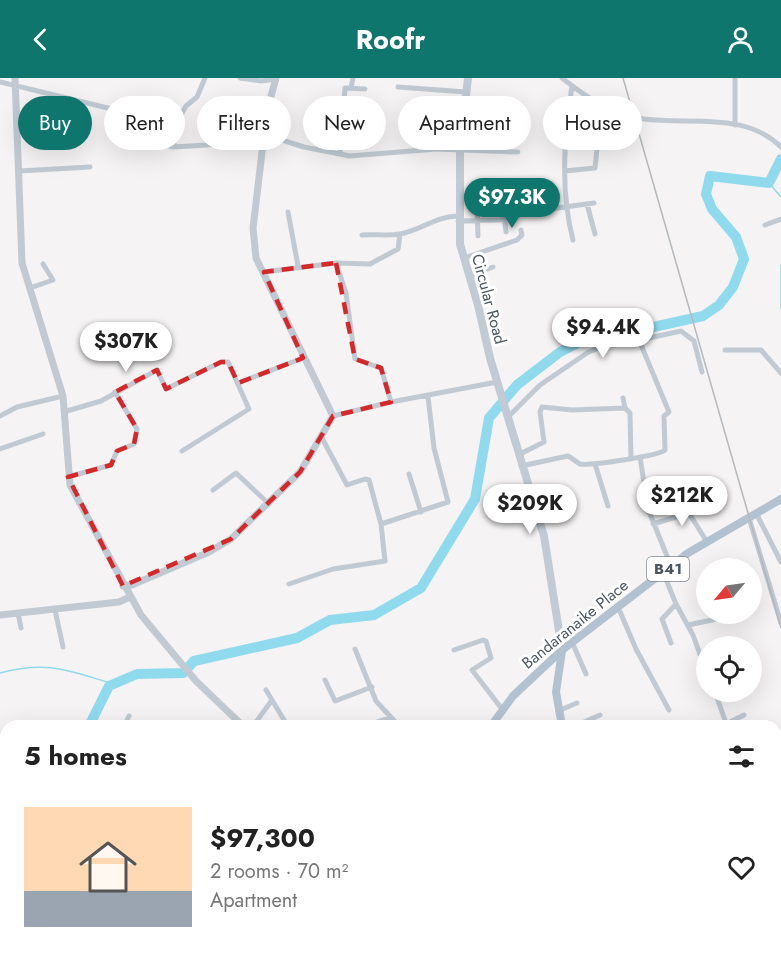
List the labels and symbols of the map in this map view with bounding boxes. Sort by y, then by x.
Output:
pin: $97.3K [463,178,561,229]
street label: Circular Road [466,251,512,347]
pin: $94.4K [554,308,652,359]
pin: $307K [84,322,168,373]
pin: $212K [640,476,724,527]
pin: $209K [488,484,572,535]
road number: B41 [647,557,689,581]
north arrow [696,558,762,624]
street label: Bandaranaike Place [517,574,633,674]

